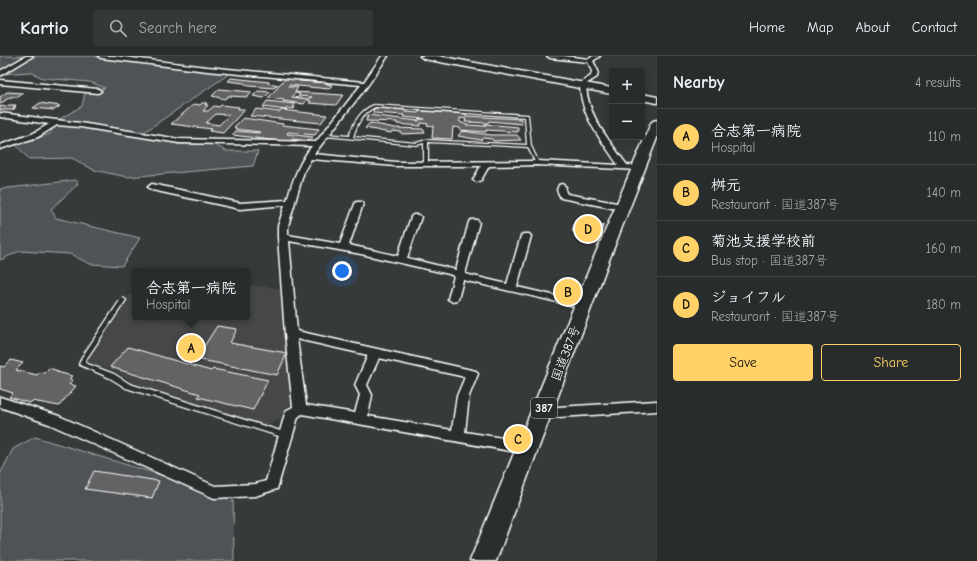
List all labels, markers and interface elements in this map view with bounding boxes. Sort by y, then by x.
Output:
search box [93,10,373,46]
text: Kartio [20,17,69,39]
icon: search [107,17,129,39]
text: Search here [139,19,217,37]
text: Home [749,19,785,36]
text: Map [807,19,833,36]
text: About [855,19,890,36]
text: Contact [912,19,957,36]
map controls [609,68,645,140]
button: + [609,68,645,104]
text: Nearby [673,73,724,92]
text: 4 results [915,75,961,90]
button: − [609,104,645,140]
text: 合志第一病院 [711,122,801,140]
text: A [682,129,690,144]
text: 110 m [928,129,961,144]
text: Hospital [711,140,755,155]
text: 桝元 [711,176,741,194]
text: B [682,185,690,200]
text: 140 m [927,185,961,200]
text: Restaurant · 国道387号 [711,197,839,212]
pin: D [575,214,601,244]
text: 菊池支援学校前 [711,232,816,250]
text: C [682,241,690,256]
text: 160 m [926,241,961,256]
text: Bus stop · 国道387号 [711,253,827,268]
your location [332,261,352,281]
popup [132,268,250,320]
pin: B [555,277,581,307]
text: 合志第一病院 [146,279,236,297]
text: ジョイフル [711,288,786,306]
text: Hospital [146,297,190,312]
text: D [682,297,690,312]
text: 180 m [926,297,961,312]
text: Restaurant · 国道387号 [711,309,839,324]
street label: 国道387号 [548,323,583,383]
pin: A [178,333,204,363]
button: Save [673,344,813,381]
button: Share [821,344,961,381]
road number: 387 [531,398,557,418]
pin: C [505,424,531,454]

